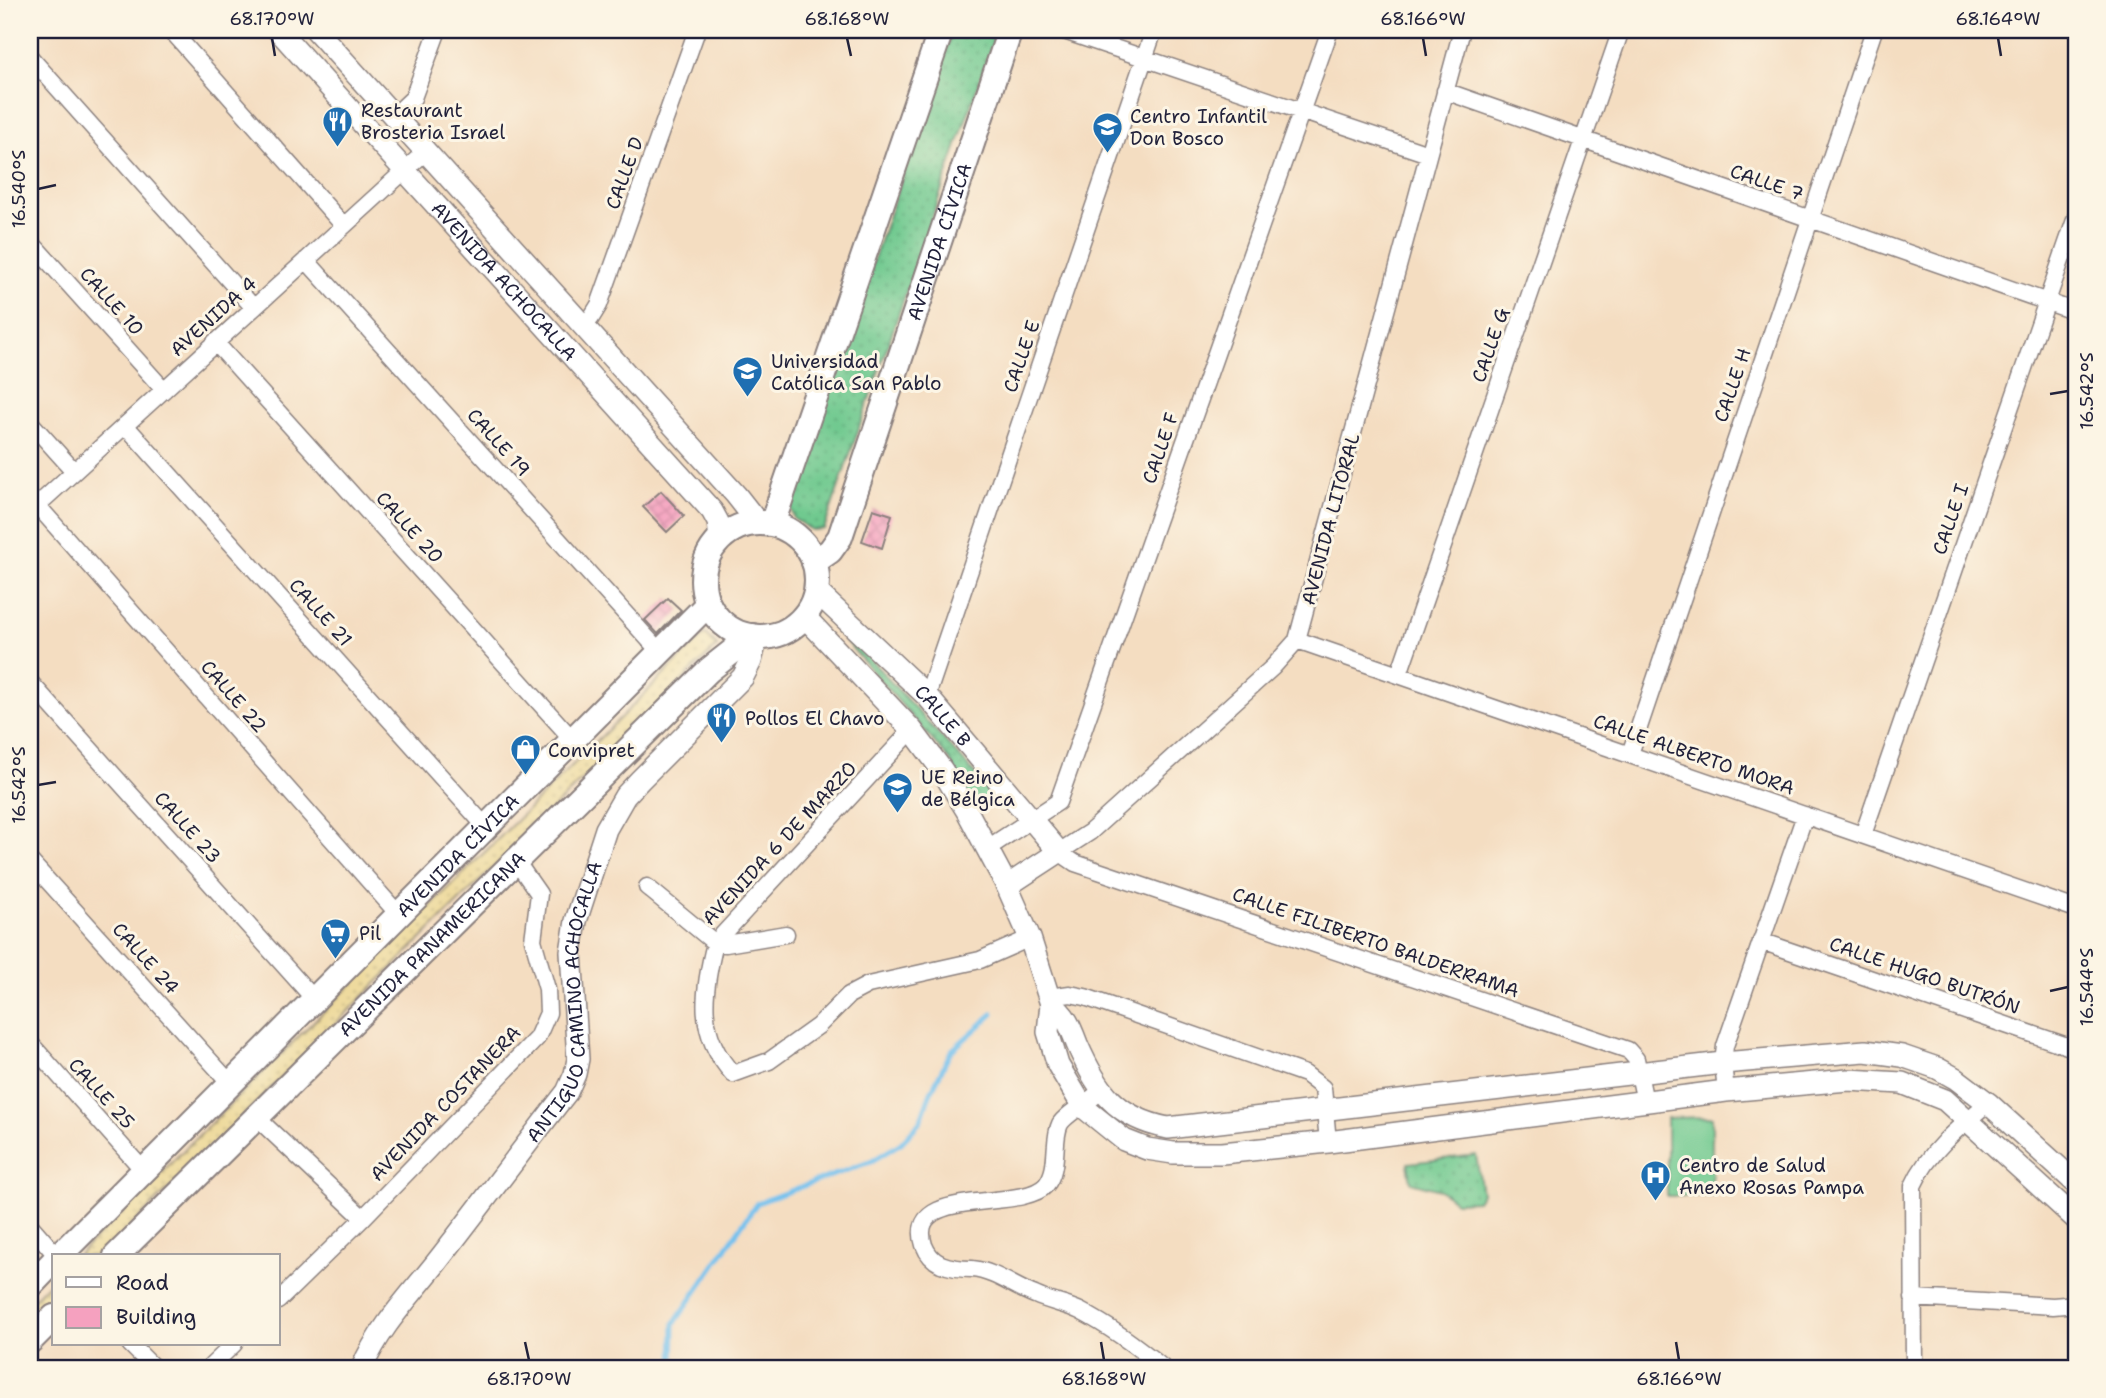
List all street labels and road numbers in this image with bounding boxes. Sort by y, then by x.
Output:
street label: CALLE D [600,133,649,213]
street label: CALLE 7 [1727,158,1807,207]
street label: AVENIDA CÍVICA [901,160,978,324]
street label: AVENIDA ACHOCALLA [426,196,583,366]
street label: CALLE 10 [74,262,149,341]
street label: AVENIDA 4 [165,271,262,362]
street label: CALLE G [1466,305,1515,386]
street label: CALLE E [997,317,1046,396]
street label: CALLE H [1708,345,1757,426]
street label: CALLE 19 [461,403,536,482]
street label: CALLE F [1137,409,1184,487]
street label: AVENIDA LITORAL [1296,431,1365,608]
street label: CALLE I [1927,480,1974,558]
street label: CALLE 20 [371,486,449,569]
street label: CALLE 21 [283,573,358,652]
street label: CALLE 22 [195,655,272,738]
street label: CALLE B [909,679,976,752]
street label: CALLE ALBERTO MORA [1590,708,1798,801]
street label: AVENIDA 6 DE MARZO [697,756,862,931]
street label: CALLE 23 [149,786,227,869]
street label: AVENIDA CÍVICA [391,789,525,923]
street label: AVENIDA PANAMERICANA [333,846,531,1042]
street label: ANTIGUO CAMINO ACHOCALLA [521,858,608,1148]
street label: CALLE FILIBERTO BALDERRAMA [1229,882,1523,1003]
street label: CALLE 24 [107,917,184,1000]
street label: CALLE HUGO BUTRÓN [1826,930,2024,1020]
street label: AVENIDA COSTANERA [365,1020,526,1186]
street label: CALLE 25 [63,1052,140,1134]

